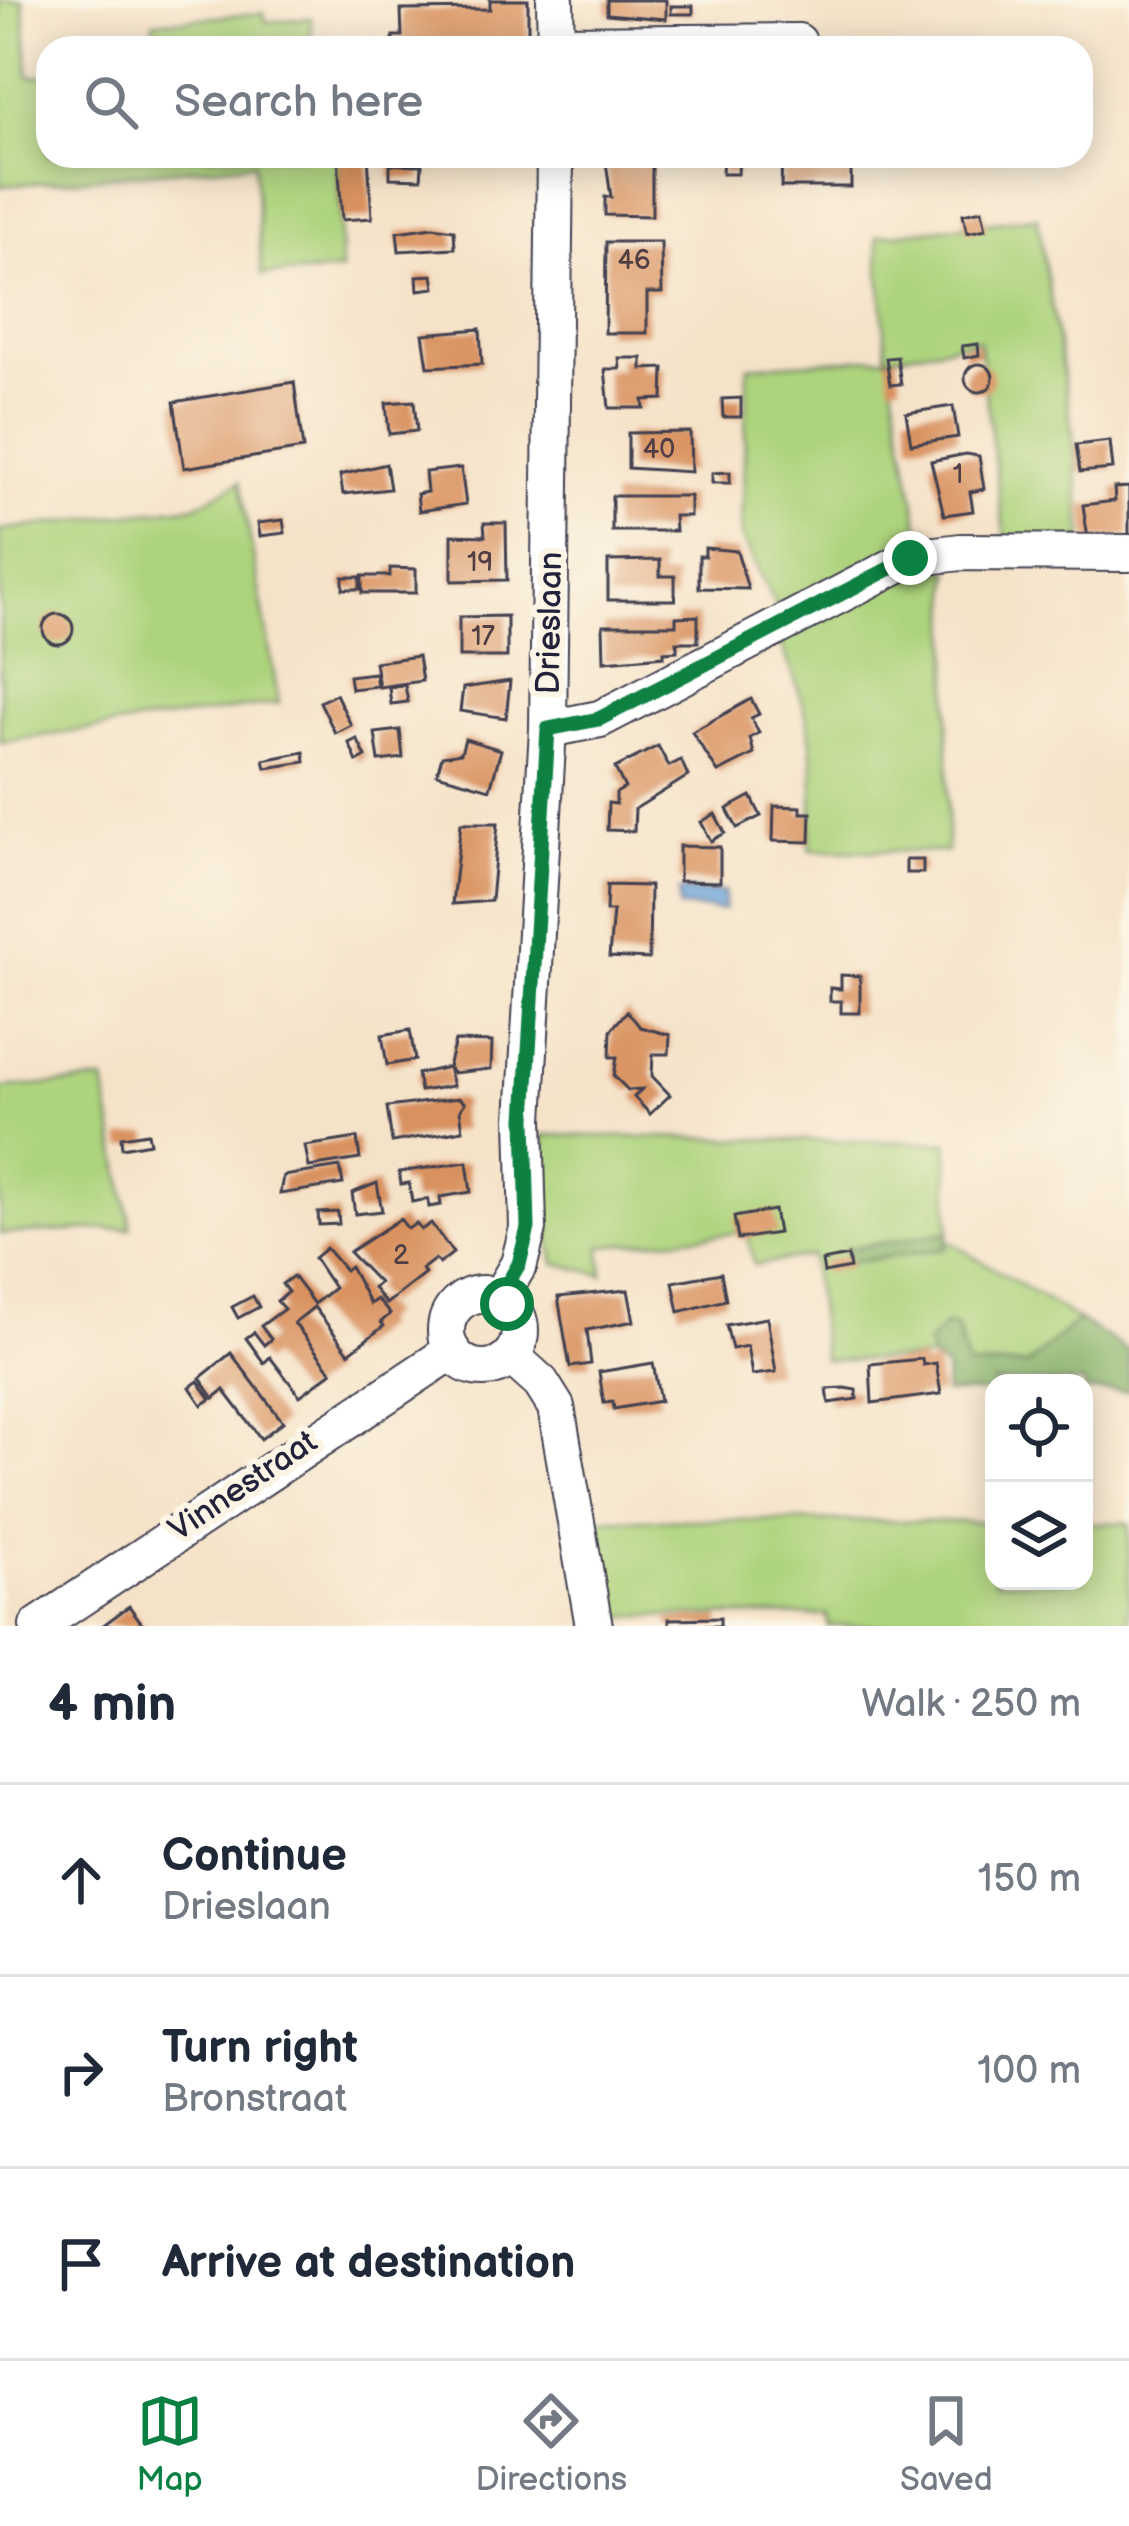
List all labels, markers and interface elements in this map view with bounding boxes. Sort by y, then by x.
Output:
search box [36,36,1093,168]
icon: search [78,69,144,135]
text: Search here [174,75,423,130]
house number: 46 [618,245,650,277]
house number: 40 [643,434,675,466]
house number: 1 [953,459,963,491]
route end [883,531,937,585]
house number: 19 [467,547,493,579]
street label: Drieslaan [529,551,571,695]
house number: 17 [471,621,496,653]
house number: 2 [393,1240,409,1272]
route start [480,1277,534,1331]
map controls [985,1374,1093,1590]
button: locate [985,1374,1093,1482]
street label: Vinnestraat [161,1422,325,1550]
button: layers [985,1482,1093,1590]
text: 4 min [48,1674,176,1735]
text: Walk · 250 m [861,1681,1081,1728]
text: Continue [162,1829,347,1884]
icon: ahead [48,1847,114,1913]
text: 150 m [978,1856,1081,1903]
text: Drieslaan [162,1884,331,1931]
text: Turn right [162,2021,358,2076]
icon: right [48,2039,114,2105]
text: 100 m [977,2048,1081,2095]
text: Bronstraat [162,2076,347,2123]
icon: arrive [48,2231,114,2297]
text: Arrive at destination [162,2236,575,2291]
tab: Map [136,2388,203,2500]
tab: Directions [475,2388,627,2500]
tab: Saved [900,2388,993,2500]

